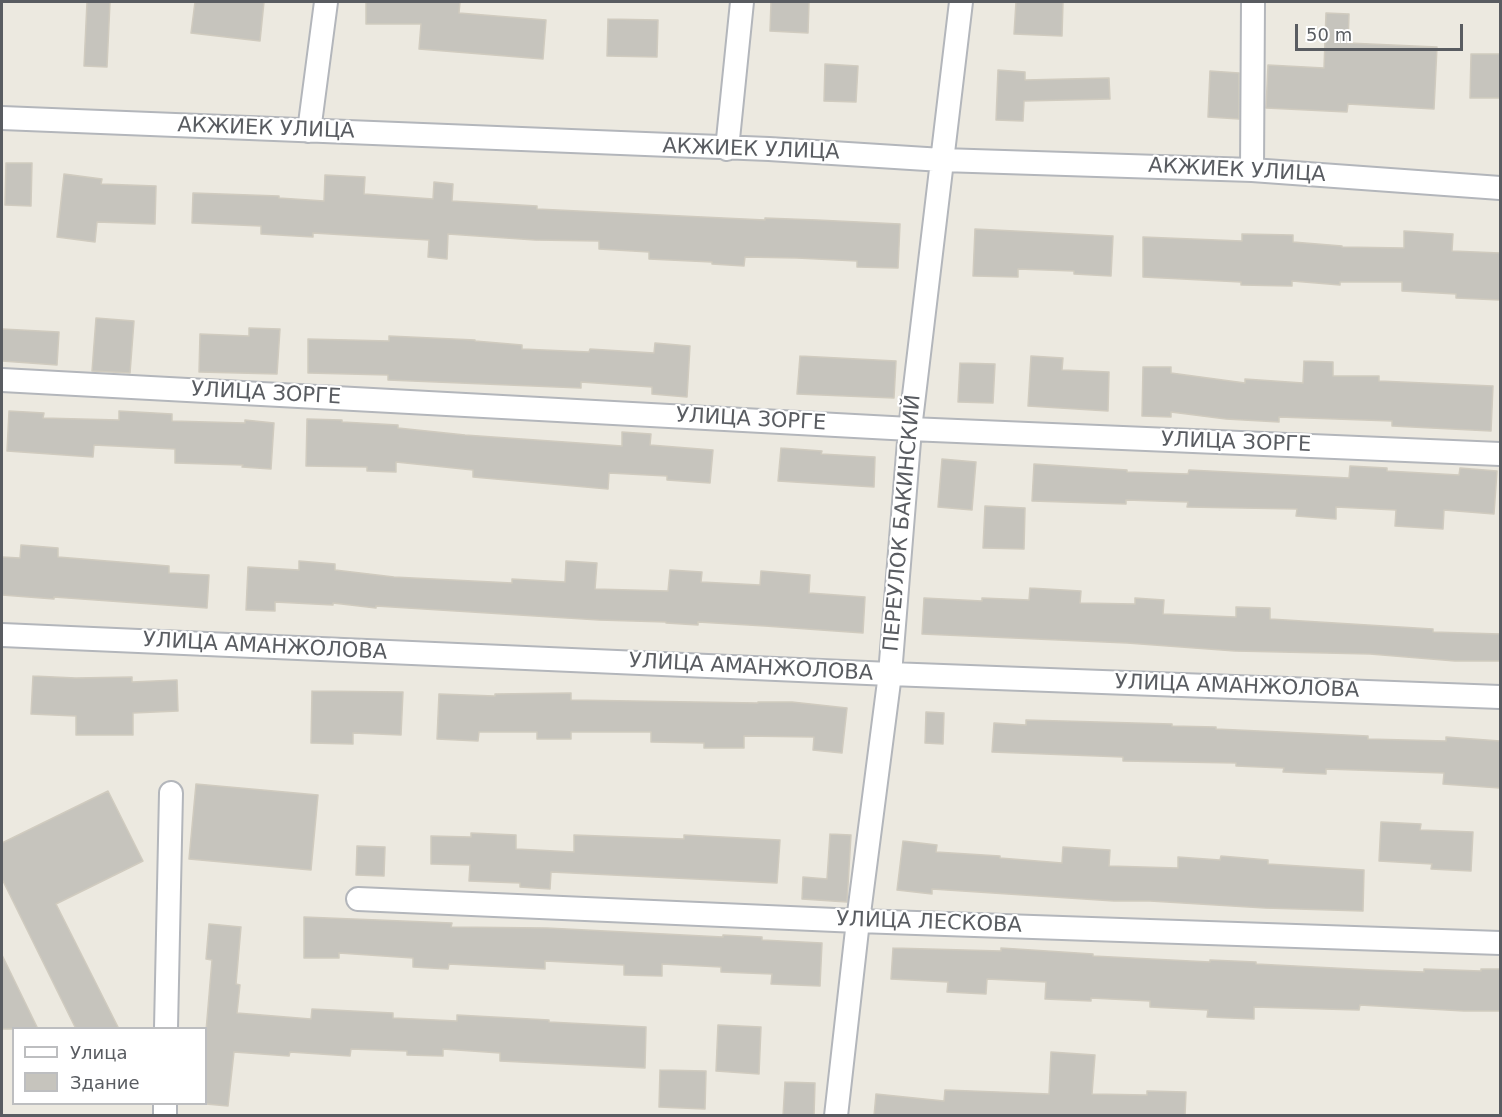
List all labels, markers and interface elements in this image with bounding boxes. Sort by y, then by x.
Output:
scale bar [1298,12,1466,50]
text: 50 m [1306,24,1352,45]
street label: АКЖИЕК УЛИЦА [177,113,355,145]
street label: АКЖИЕК УЛИЦА [662,134,840,166]
street label: АКЖИЕК УЛИЦА [1148,154,1326,188]
street label: УЛИЦА ЗОРГЕ [190,377,342,411]
street label: ПЕРЕУЛОК БАКИНСКИЙ [879,393,927,653]
street label: УЛИЦА ЗОРГЕ [675,403,827,437]
street label: УЛИЦА ЗОРГЕ [1160,428,1312,458]
street label: УЛИЦА АМАНЖОЛОВА [142,628,388,666]
street label: УЛИЦА АМАНЖОЛОВА [628,649,874,687]
street label: УЛИЦА АМАНЖОЛОВА [1114,670,1360,704]
street label: УЛИЦА ЛЕСКОВА [836,907,1022,939]
legend [12,1027,207,1105]
text: Улица [70,1042,127,1063]
text: Здание [70,1072,140,1093]

